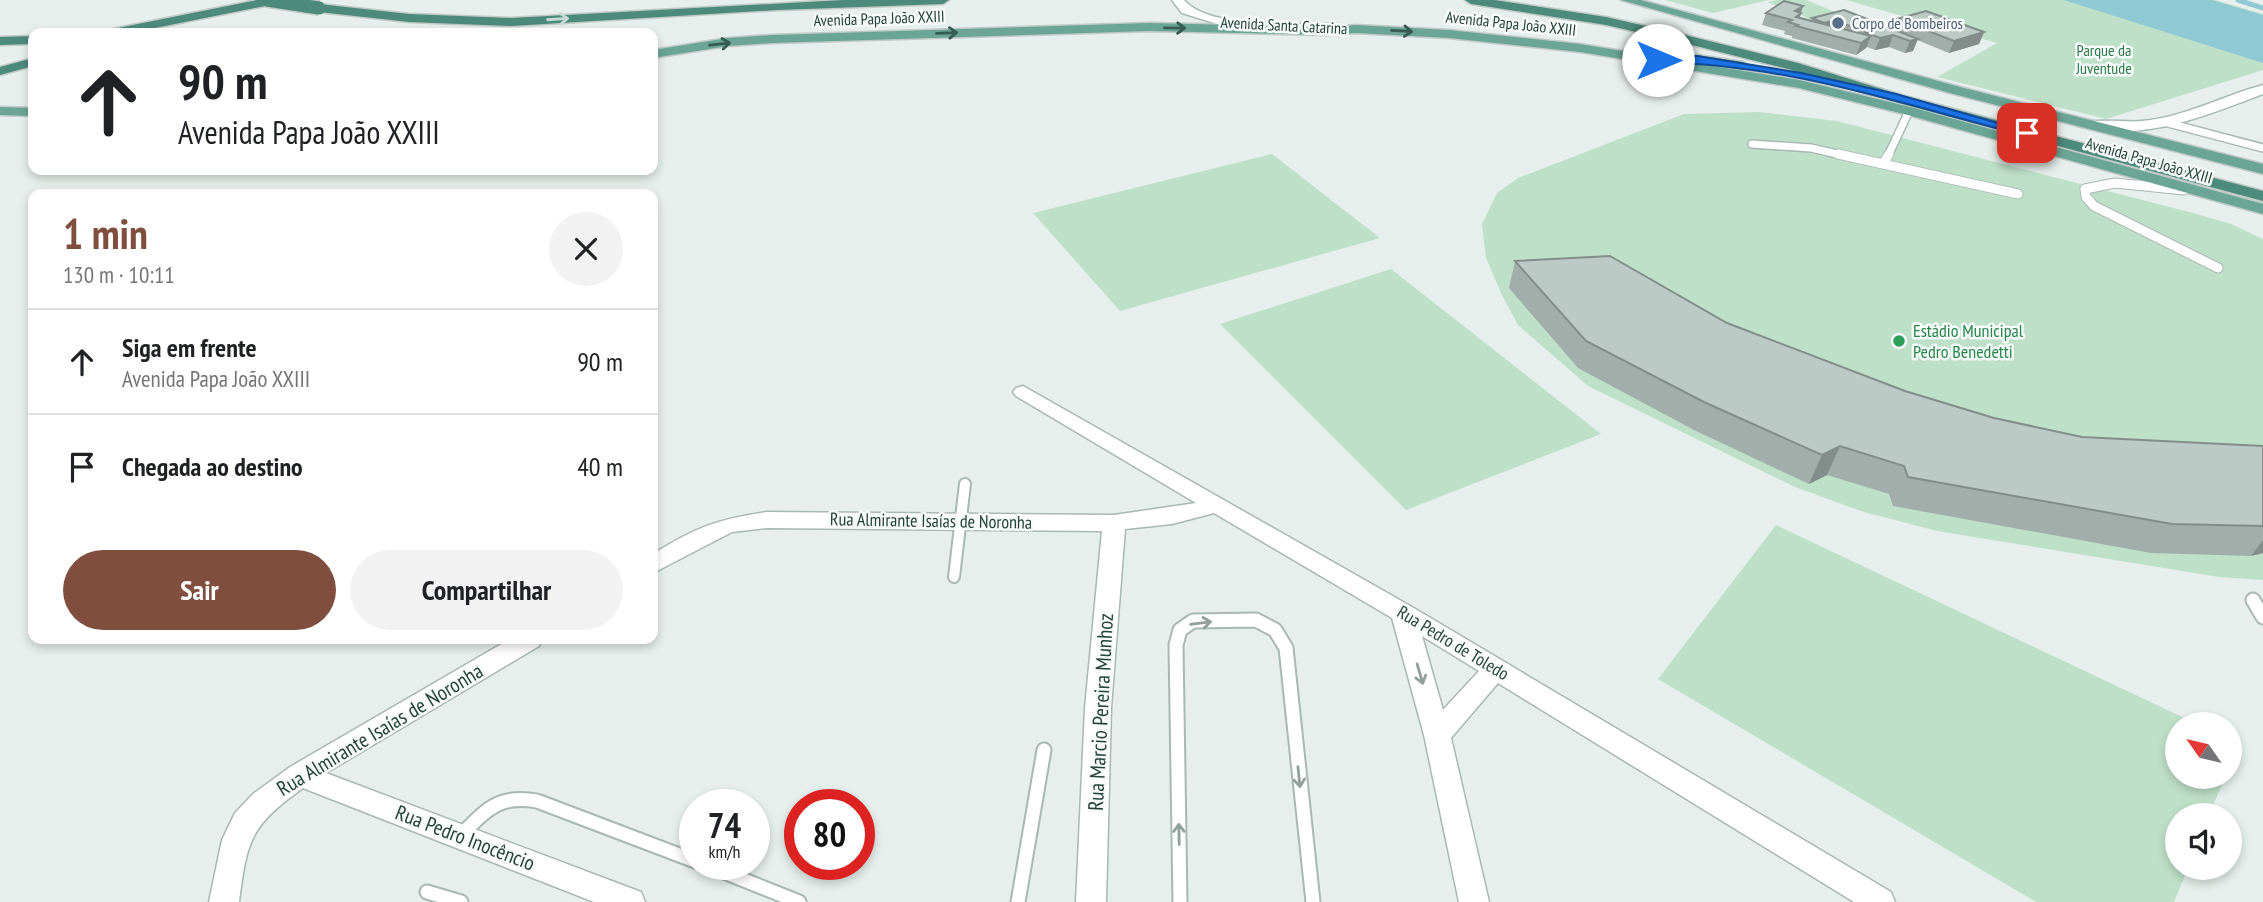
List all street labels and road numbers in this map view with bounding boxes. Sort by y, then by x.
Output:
street label: Avenida Papa João XXIII [813,6,945,30]
street label: Avenida Papa João XXIII [1445,6,1577,40]
street label: Avenida Santa Catarina [1220,12,1348,38]
street label: Avenida Papa João XXIII [2083,132,2215,188]
street label: Rua Almirante Isaías de Noronha [830,507,1032,534]
street label: Rua Pedro de Toledo [1393,600,1514,685]
street label: Rua Marcio Pereira Munhoz [1082,613,1119,811]
street label: Rua Almirante Isaías de Noronha [272,657,488,802]
street label: Rua Pedro Inocêncio [392,799,539,877]

